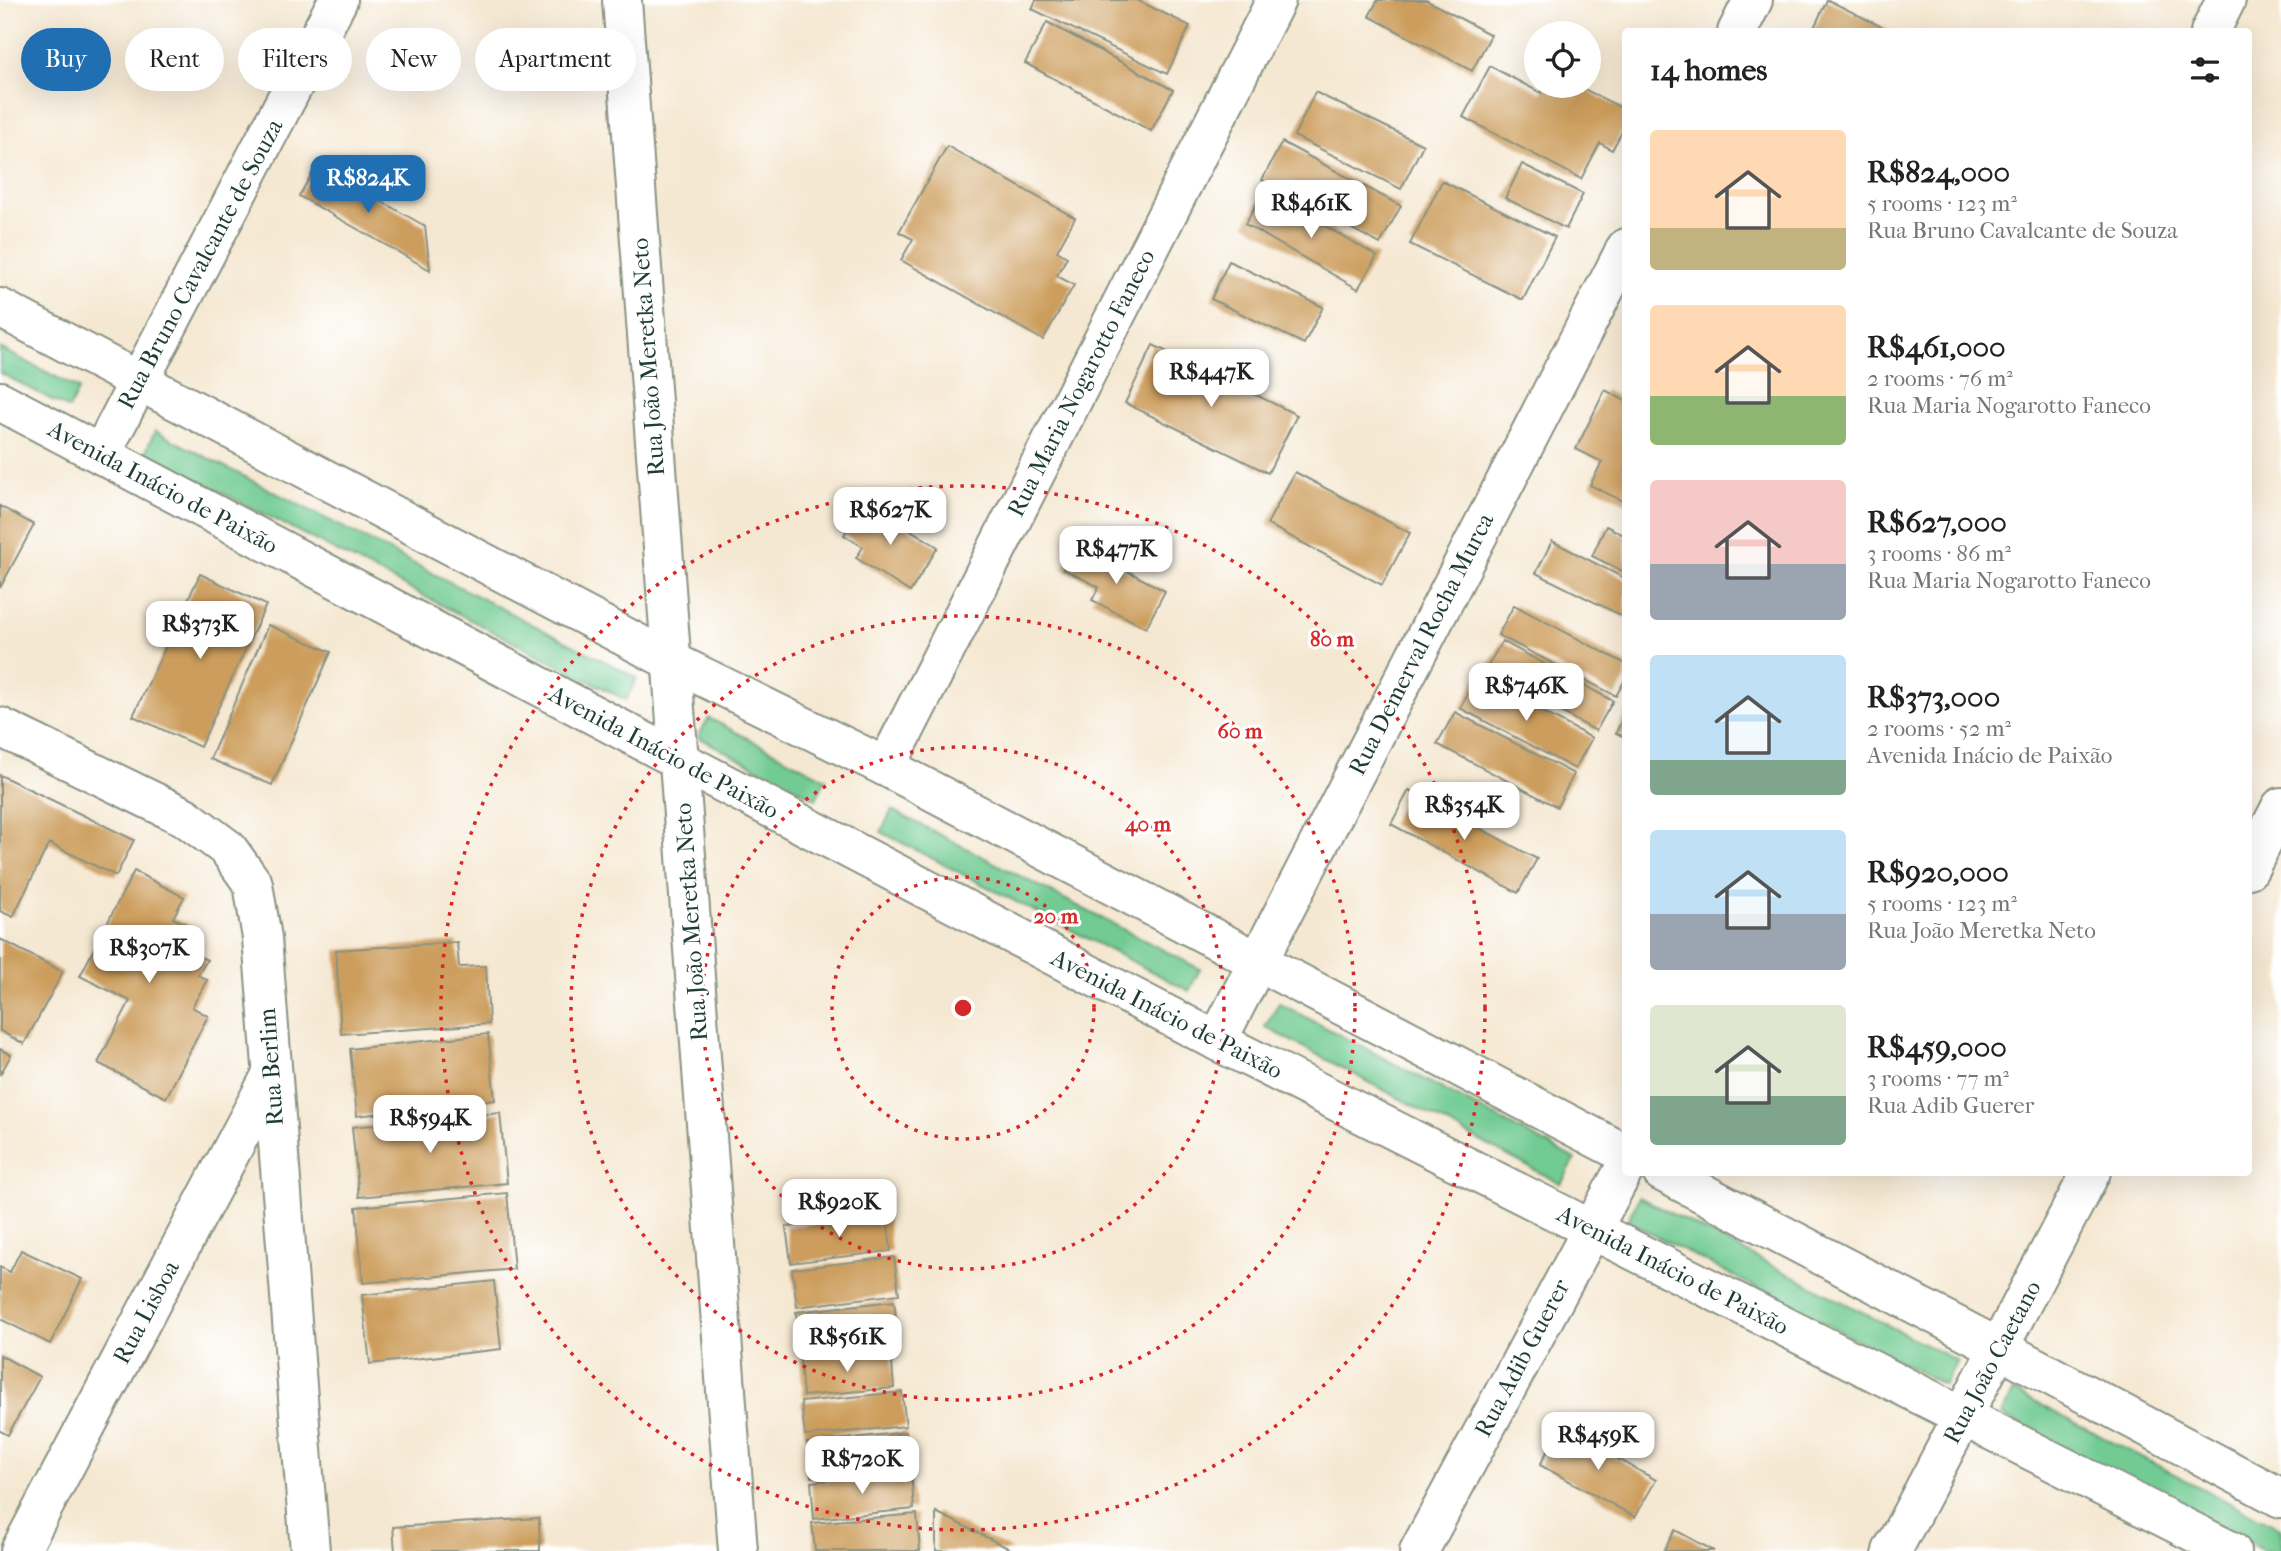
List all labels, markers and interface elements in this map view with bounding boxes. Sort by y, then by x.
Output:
map controls [1524,21,1601,98]
button: locate [1524,21,1601,98]
chip: Buy [21,28,111,91]
chip: Rent [125,28,224,91]
chip: Filters [238,28,352,91]
chip: New [366,28,461,91]
chip: Apartment [475,28,636,91]
icon: filters [2186,51,2224,89]
text: 14 homes [1650,53,1767,88]
street label: Rua Bruno Cavalcante de Souza [111,113,289,414]
text: R$824,000 [1867,155,2010,190]
pin: R$824K [311,156,425,215]
icon: home [1706,158,1790,242]
text: R$824K [326,164,410,191]
pin: R$461K [1254,180,1368,240]
text: R$461K [1271,189,1351,216]
text: 5 rooms · 123 m² [1867,190,2017,217]
text: Rua Bruno Cavalcante de Souza [1867,217,2178,244]
street label: Rua João Meretka Neto [626,237,670,477]
street label: Rua Maria Nogarotto Faneco [1001,245,1161,521]
text: R$461,000 [1867,330,2006,365]
icon: home [1706,333,1790,417]
pin: R$447K [1154,350,1268,409]
text: R$447K [1169,358,1253,385]
text: 2 rooms · 76 m² [1867,365,2013,392]
text: Rua Maria Nogarotto Faneco [1867,392,2151,419]
street label: Avenida Inácio de Paixão [42,414,283,559]
pin: R$627K [833,488,947,547]
text: R$627K [849,496,931,523]
text: R$627,000 [1867,505,2007,540]
street label: Rua Demerval Rocha Murca [1343,508,1500,780]
icon: home [1706,508,1790,592]
pin: R$477K [1059,526,1173,586]
text: R$477K [1075,535,1157,562]
text: 3 rooms · 86 m² [1867,540,2011,567]
text: Rua Maria Nogarotto Faneco [1867,567,2151,594]
pin: R$373K [143,602,257,661]
text: R$373K [162,610,238,637]
text: 80 m [1310,627,1355,651]
pin: R$746K [1469,664,1583,723]
text: R$746K [1485,672,1567,699]
street label: Avenida Inácio de Paixão [543,679,784,824]
text: R$373,000 [1867,680,2000,715]
icon: home [1706,683,1790,767]
text: 2 rooms · 52 m² [1867,715,2011,742]
text: 60 m [1218,719,1263,743]
text: Avenida Inácio de Paixão [1867,742,2112,769]
pin: R$354K [1407,782,1521,842]
text: R$354K [1425,791,1504,818]
street label: Rua João Meretka Neto [669,802,713,1042]
text: 40 m [1124,812,1172,837]
text: R$920,000 [1867,855,2009,890]
icon: home [1706,858,1790,942]
text: 5 rooms · 123 m² [1867,890,2017,917]
text: 20 m [1034,904,1079,928]
text: Rua João Meretka Neto [1867,917,2096,944]
pin: R$307K [92,926,206,985]
text: R$307K [109,934,189,961]
street label: Avenida Inácio de Paixão [1046,943,1287,1085]
centre of rings [951,996,975,1020]
street label: Rua Berlim [253,1007,289,1127]
text: R$459,000 [1867,1030,2007,1065]
icon: home [1706,1033,1790,1117]
text: 3 rooms · 77 m² [1867,1065,2009,1092]
text: Rua Adib Guerer [1867,1092,2034,1119]
pin: R$594K [373,1096,487,1155]
text: R$594K [389,1104,471,1131]
pin: R$920K [782,1180,896,1239]
text: R$920K [798,1188,880,1215]
street label: Avenida Inácio de Paixão [1552,1199,1793,1341]
street label: Rua Lisboa [107,1255,185,1368]
street label: Rua Adib Guerer [1469,1274,1576,1442]
street label: Rua João Caetano [1937,1276,2047,1448]
pin: R$561K [790,1314,904,1374]
text: R$561K [809,1323,885,1350]
pin: R$459K [1541,1412,1655,1472]
text: R$459K [1557,1421,1639,1448]
pin: R$720K [805,1436,919,1496]
text: R$720K [821,1445,903,1472]

